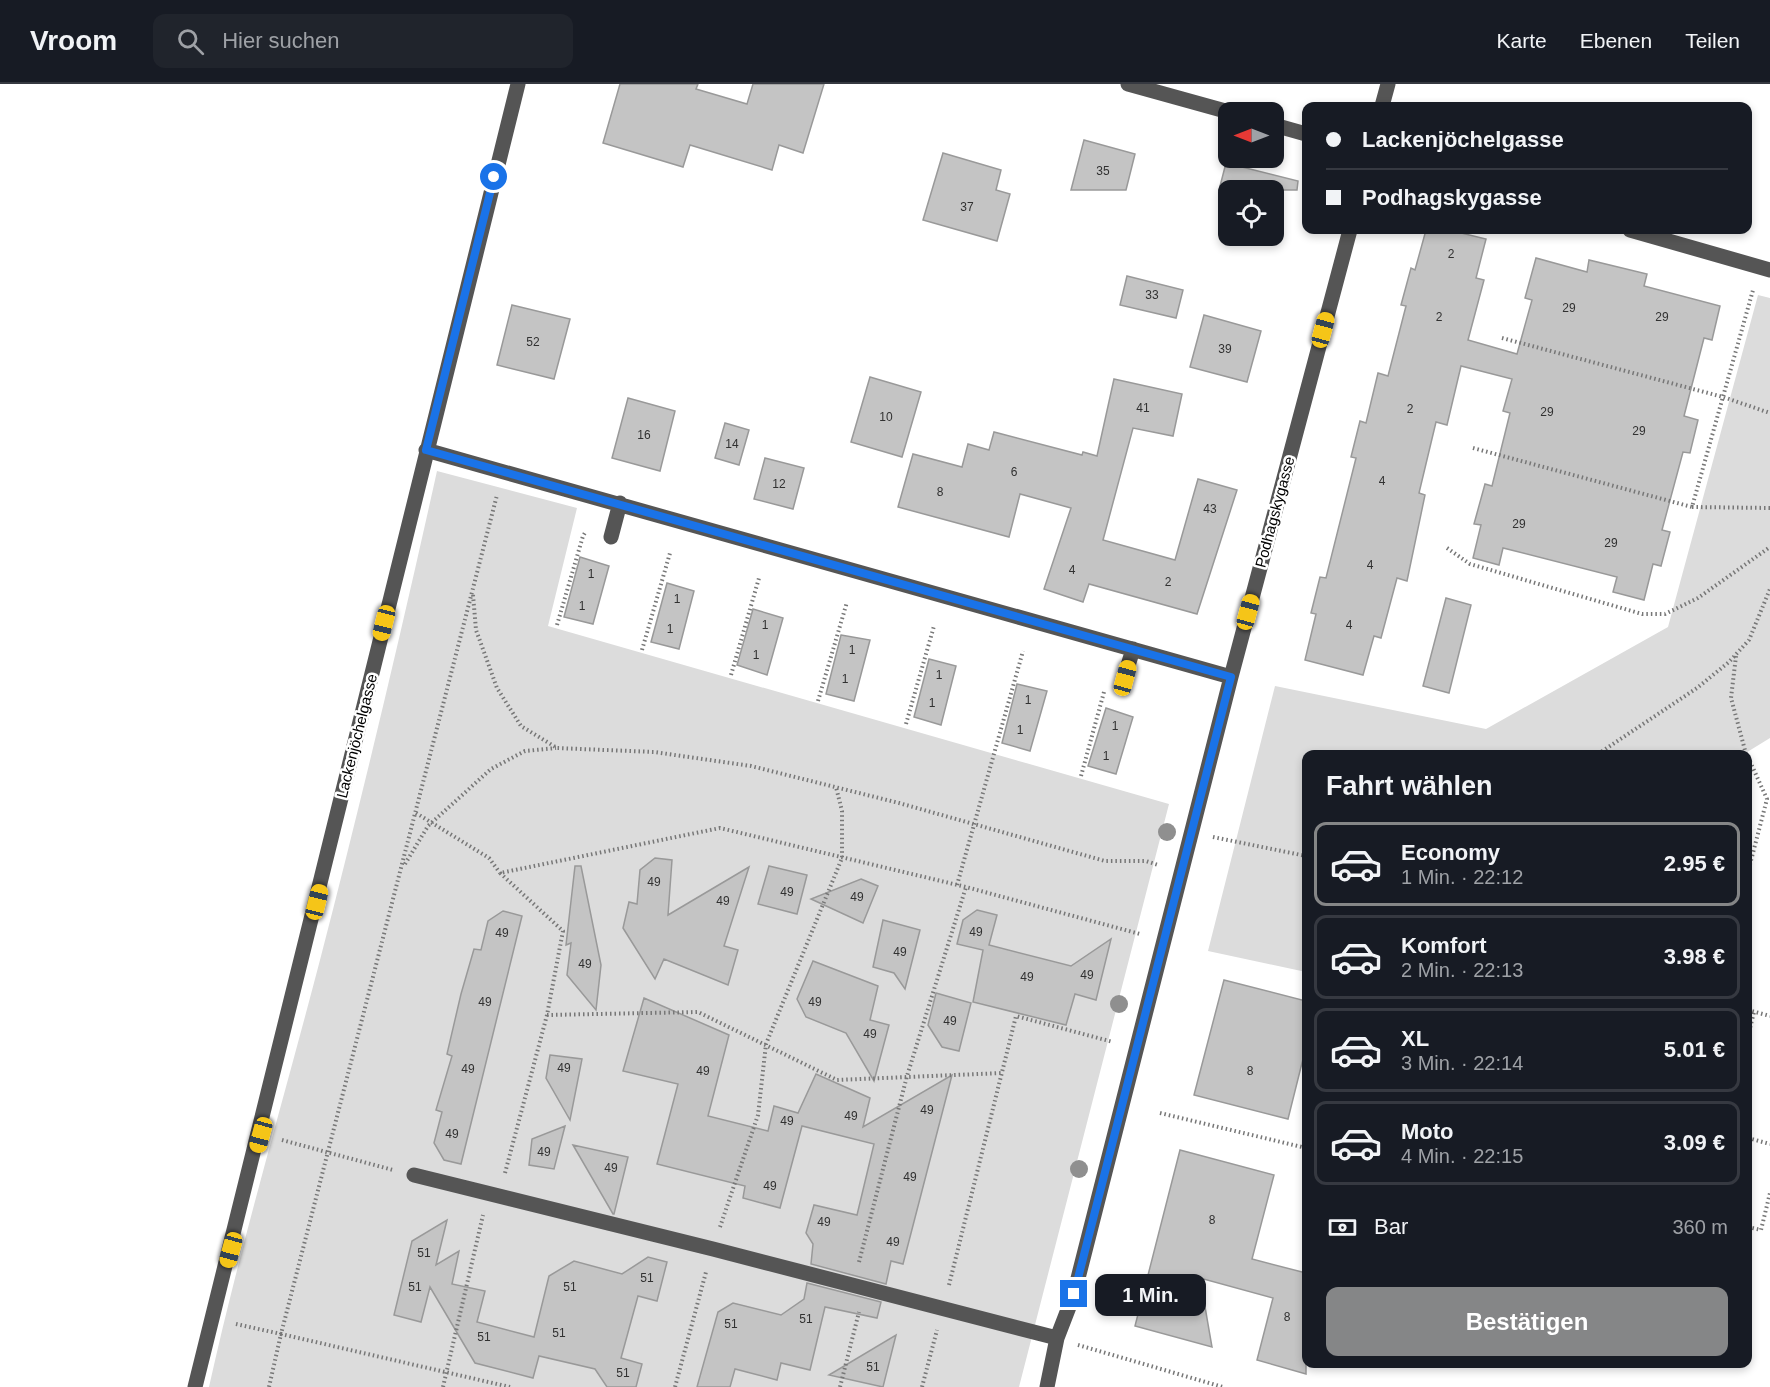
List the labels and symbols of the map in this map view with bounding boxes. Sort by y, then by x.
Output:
north arrow [1218,102,1284,168]
route start [480,163,507,190]
house number: 35 [1096,164,1110,178]
house number: 37 [960,200,974,214]
house number: 2 [1448,247,1455,261]
house number: 33 [1145,288,1159,302]
house number: 29 [1562,301,1576,315]
car [1310,310,1336,350]
house number: 2 [1436,310,1443,324]
house number: 29 [1655,310,1669,324]
house number: 52 [526,335,540,349]
house number: 39 [1218,342,1232,356]
house number: 41 [1136,401,1150,415]
house number: 2 [1407,402,1414,416]
house number: 29 [1540,405,1554,419]
house number: 10 [879,410,893,424]
house number: 29 [1632,424,1646,438]
house number: 16 [637,428,651,442]
house number: 14 [725,437,739,451]
street label: Podhagskygasse [1252,454,1298,569]
house number: 6 [1011,465,1018,479]
house number: 4 [1379,474,1386,488]
house number: 12 [772,477,786,491]
house number: 8 [937,485,944,499]
house number: 43 [1203,502,1217,516]
house number: 29 [1512,517,1526,531]
house number: 29 [1604,536,1618,550]
house number: 4 [1367,558,1374,572]
house number: 4 [1069,563,1076,577]
house number: 1 [588,567,595,581]
house number: 2 [1165,575,1172,589]
house number: 1 [674,592,681,606]
car [1235,592,1261,632]
house number: 1 [579,599,586,613]
car [371,603,397,643]
house number: 1 [762,618,769,632]
house number: 4 [1346,618,1353,632]
house number: 1 [667,622,674,636]
house number: 1 [849,643,856,657]
house number: 1 [753,648,760,662]
car [1112,658,1138,698]
house number: 1 [936,668,943,682]
street label: Lackenjöchelgasse [333,672,380,800]
house number: 1 [842,672,849,686]
house number: 1 [1025,693,1032,707]
house number: 1 [929,696,936,710]
house number: 1 [1112,719,1119,733]
house number: 1 [1017,723,1024,737]
house number: 1 [1103,749,1110,763]
house number: 49 [647,875,661,889]
car [304,882,330,922]
house number: 49 [780,885,794,899]
house number: 49 [850,890,864,904]
house number: 49 [716,894,730,908]
house number: 49 [969,925,983,939]
house number: 49 [495,926,509,940]
house number: 49 [893,945,907,959]
house number: 49 [578,957,592,971]
house number: 49 [1080,968,1094,982]
house number: 49 [1020,970,1034,984]
house number: 49 [478,995,492,1009]
house number: 49 [808,995,822,1009]
house number: 49 [943,1014,957,1028]
house number: 49 [863,1027,877,1041]
house number: 49 [557,1061,571,1075]
house number: 49 [461,1062,475,1076]
house number: 49 [696,1064,710,1078]
house number: 8 [1247,1064,1254,1078]
house number: 49 [920,1103,934,1117]
house number: 49 [844,1109,858,1123]
house number: 49 [780,1114,794,1128]
car [248,1115,274,1155]
house number: 49 [445,1127,459,1141]
house number: 49 [537,1145,551,1159]
house number: 49 [604,1161,618,1175]
house number: 49 [903,1170,917,1184]
house number: 49 [763,1179,777,1193]
house number: 8 [1209,1213,1216,1227]
house number: 49 [817,1215,831,1229]
car [218,1230,244,1270]
house number: 49 [886,1235,900,1249]
house number: 51 [417,1246,431,1260]
house number: 51 [640,1271,654,1285]
callout: 1 Min. [1095,1273,1206,1315]
house number: 51 [408,1280,422,1294]
house number: 51 [563,1280,577,1294]
route end [1060,1280,1087,1307]
house number: 8 [1284,1310,1291,1324]
house number: 51 [799,1312,813,1326]
house number: 51 [724,1317,738,1331]
house number: 51 [552,1326,566,1340]
house number: 51 [477,1330,491,1344]
house number: 51 [866,1360,880,1374]
house number: 51 [616,1366,630,1380]

